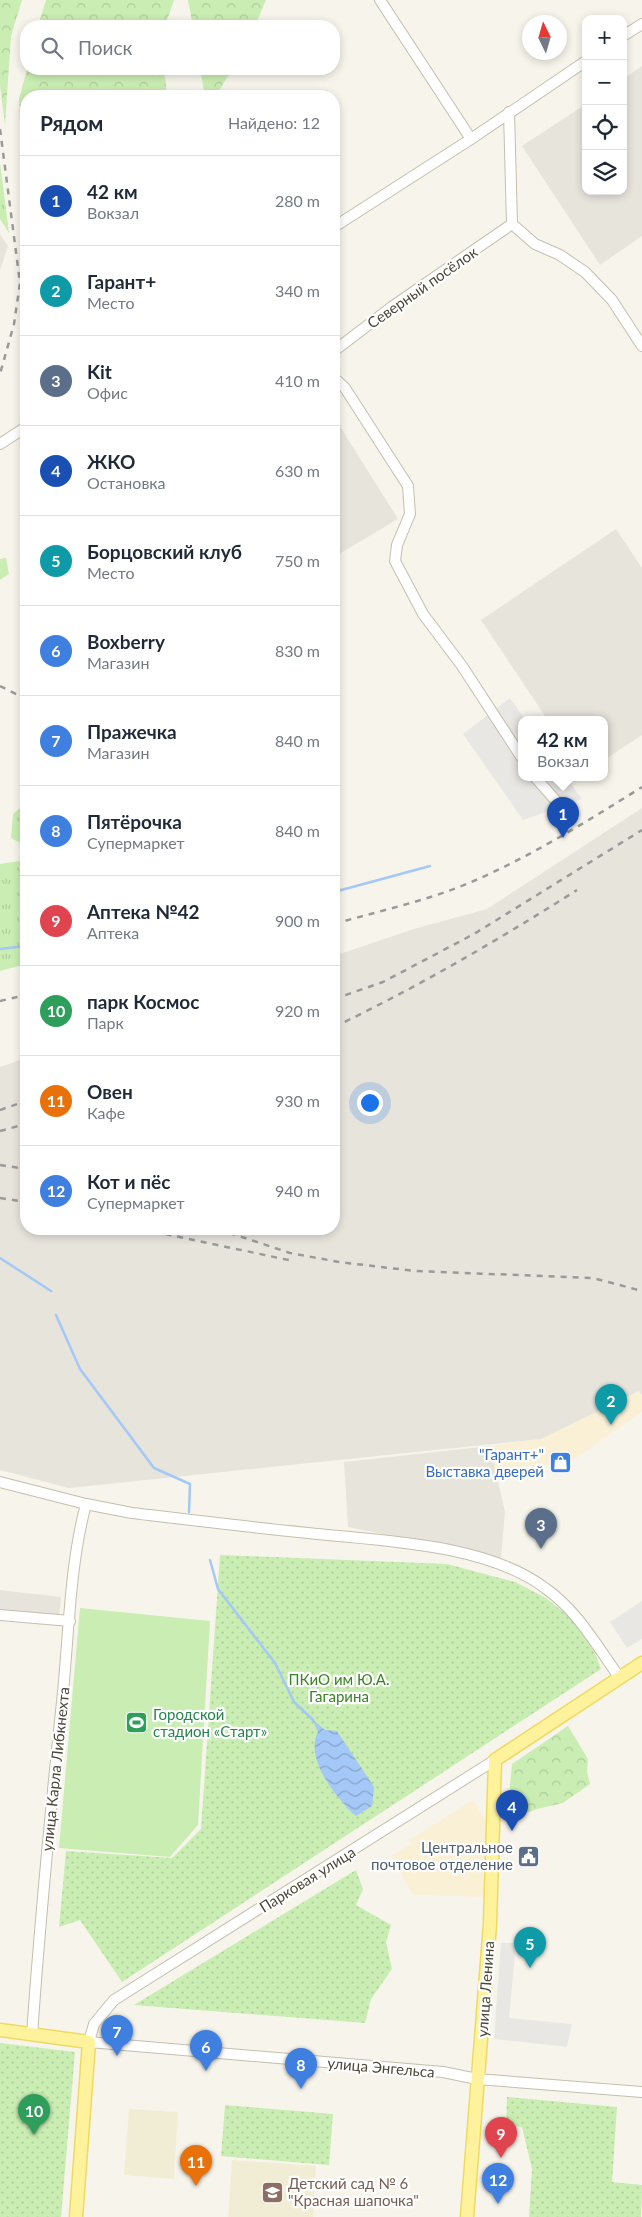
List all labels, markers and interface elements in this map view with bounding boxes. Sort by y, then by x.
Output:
north arrow [522,15,567,60]
map controls [582,15,627,195]
button: + [582,15,627,60]
search box [20,20,340,75]
icon: search [38,34,66,62]
text: Поиск [78,36,132,59]
button: − [582,60,627,105]
button: locate [582,105,627,150]
text: Рядом [40,110,103,135]
text: Найдено: 12 [228,113,320,132]
button: layers [582,150,627,195]
text: 42 км [87,180,138,203]
text: 1 [51,191,61,210]
text: 280 m [275,191,320,210]
text: Вокзал [87,203,139,222]
street label: Северный посёлок [363,242,481,332]
text: Гарант+ [87,270,156,293]
text: 2 [51,281,61,300]
text: 340 m [275,281,320,300]
text: Место [87,293,135,312]
text: Kit [87,360,112,383]
text: 3 [51,371,61,390]
text: 410 m [275,371,320,390]
text: Офис [87,383,128,402]
text: ЖКО [87,450,135,473]
text: 4 [51,461,61,480]
text: 630 m [275,461,320,480]
text: Остановка [87,473,166,492]
text: Борцовский клуб [87,540,242,563]
text: 5 [51,551,61,570]
text: 750 m [275,551,320,570]
text: Место [87,563,135,582]
text: Boxberry [87,630,165,653]
text: 6 [51,641,61,660]
text: 830 m [275,641,320,660]
text: Магазин [87,653,149,672]
popup [518,716,608,781]
text: Пражечка [87,720,177,743]
text: 42 км [537,728,588,751]
text: 7 [51,731,61,750]
text: 840 m [275,731,320,750]
text: Магазин [87,743,149,762]
text: Вокзал [537,751,589,770]
pin: 1 [547,797,579,838]
text: Пятёрочка [87,810,182,833]
text: 8 [51,821,61,840]
text: 840 m [275,821,320,840]
text: Супермаркет [87,833,185,852]
text: Аптека №42 [87,900,200,923]
text: 9 [51,911,61,930]
text: 900 m [275,911,320,930]
text: Аптека [87,923,139,942]
text: парк Космос [87,990,199,1013]
text: 10 [47,1001,65,1020]
text: 920 m [275,1001,320,1020]
text: Парк [87,1013,124,1032]
text: Овен [87,1080,133,1103]
your location [357,1090,383,1116]
text: 11 [47,1091,65,1110]
text: 930 m [275,1091,320,1110]
text: Кафе [87,1103,125,1122]
text: Кот и пёс [87,1170,170,1193]
text: 12 [47,1181,65,1200]
text: 940 m [275,1181,320,1200]
text: Супермаркет [87,1193,185,1212]
pin: 2 [595,1384,627,1425]
place label: "Гарант+" Выставка дверей [425,1445,544,1480]
shop icon: "Гарант+" Выставка дверей [548,1451,572,1475]
pin: 3 [525,1508,557,1549]
park label: ПКиО им Ю.А. Гагарина [288,1670,390,1705]
street label: улица Карла Либкнехта [37,1686,73,1852]
place label: Городской стадион «Старт» [153,1705,267,1740]
sports icon: Городской стадион «Старт» [125,1711,149,1735]
pin: 4 [496,1790,528,1831]
place label: Центральное почтовое отделение [371,1838,513,1873]
street label: Парковая улица [256,1842,358,1916]
public building icon: Центральное почтовое отделение [517,1844,541,1868]
pin: 5 [514,1927,546,1968]
street label: улица Ленина [473,1940,497,2038]
pin: 7 [101,2015,133,2056]
pin: 6 [190,2030,222,2071]
pin: 8 [285,2048,317,2089]
street label: улица Энгельса [327,2053,435,2081]
pin: 10 [18,2094,50,2135]
pin: 9 [485,2117,517,2158]
pin: 11 [180,2145,212,2186]
pin: 12 [482,2163,514,2204]
place label: Детский сад № 6 "Красная шапочка" [288,2174,419,2209]
school or university icon: Детский сад № 6 "Красная шапочка" [260,2180,284,2204]

